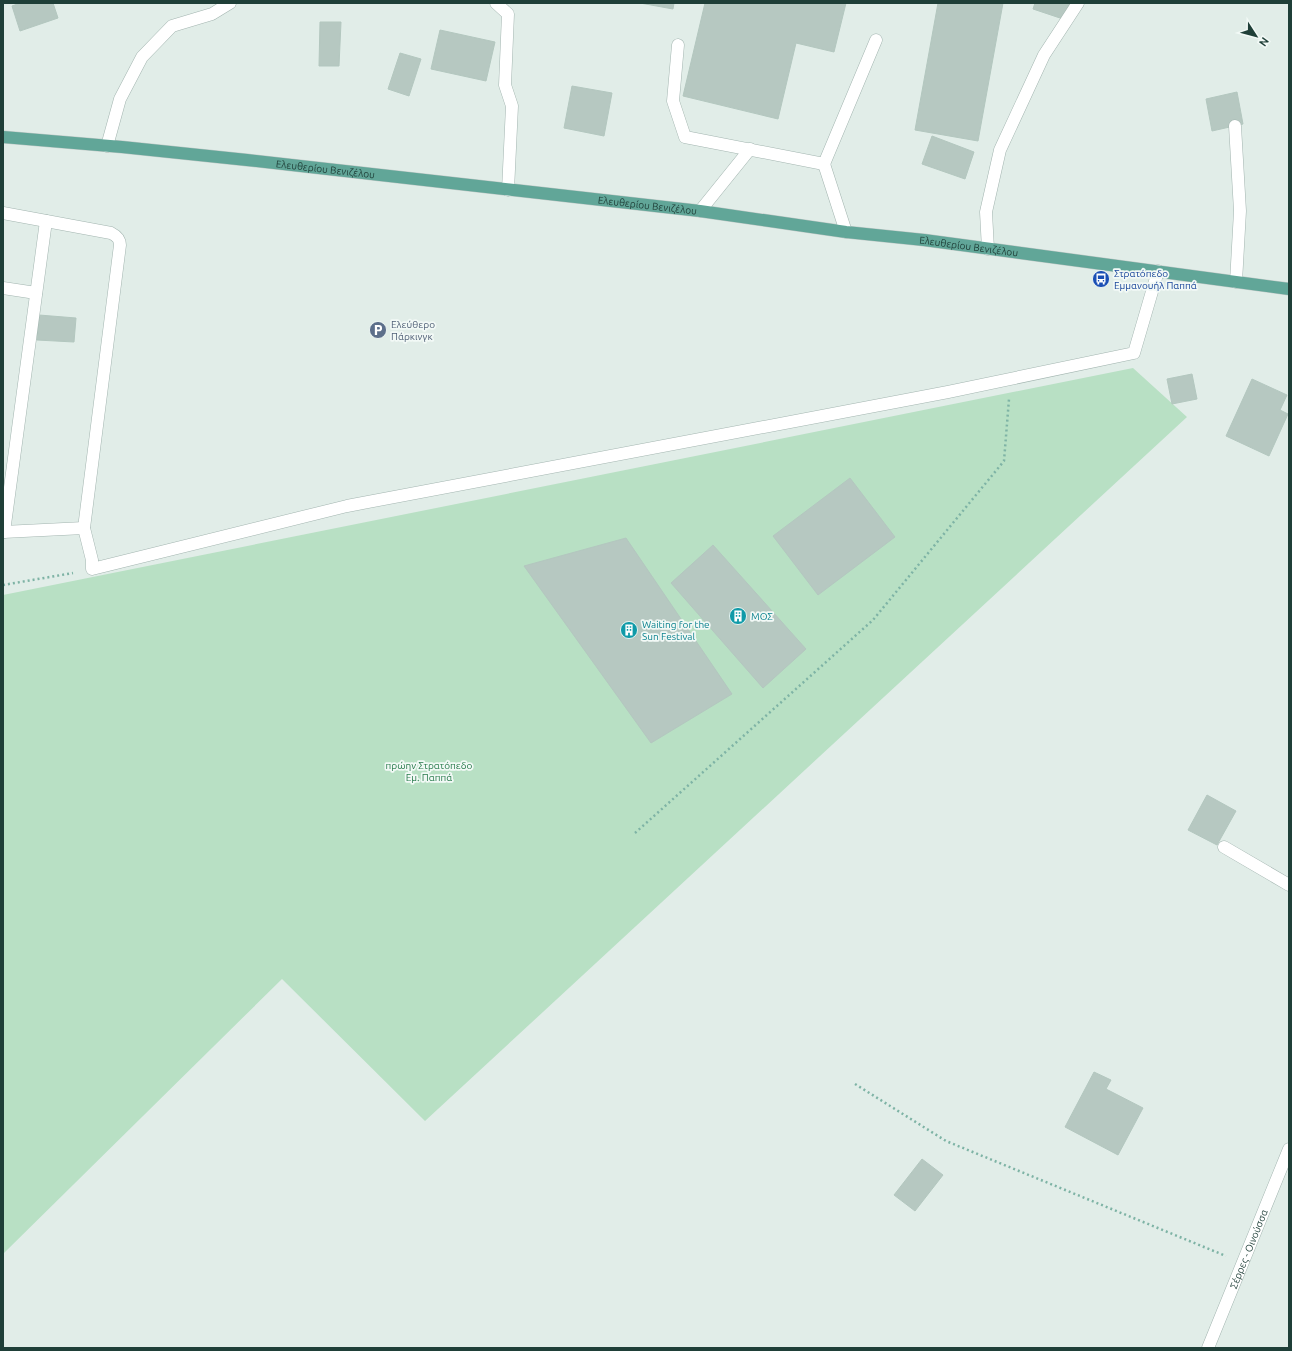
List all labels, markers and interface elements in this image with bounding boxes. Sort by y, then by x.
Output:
north arrow [1236,16,1276,56]
text: N [1257,35,1271,49]
street label: Ελευθερίου Βενιζέλου [275,158,375,180]
street label: Ελευθερίου Βενιζέλου [597,195,697,217]
street label: Ελευθερίου Βενιζέλου [919,235,1019,259]
place label: Στρατόπεδο Εμμανουήλ Παππά [1114,268,1197,291]
bus stop icon: Στρατόπεδο Εμμανουήλ Παππά [1091,269,1111,289]
place label: Ελεύθερο Πάρκινγκ [391,319,435,342]
parking icon: Ελεύθερο Πάρκινγκ [368,320,388,340]
building icon: ΜΟΣ [728,606,748,626]
place label: ΜΟΣ [751,611,773,622]
place label: Waiting for the Sun Festival [642,619,710,642]
building icon: Waiting for the Sun Festival [619,620,639,640]
park label: πρώην Στρατόπεδο Εμ. Παππά [386,760,473,783]
street label: Σέρρες - Οινούσσα [1228,1208,1270,1290]

